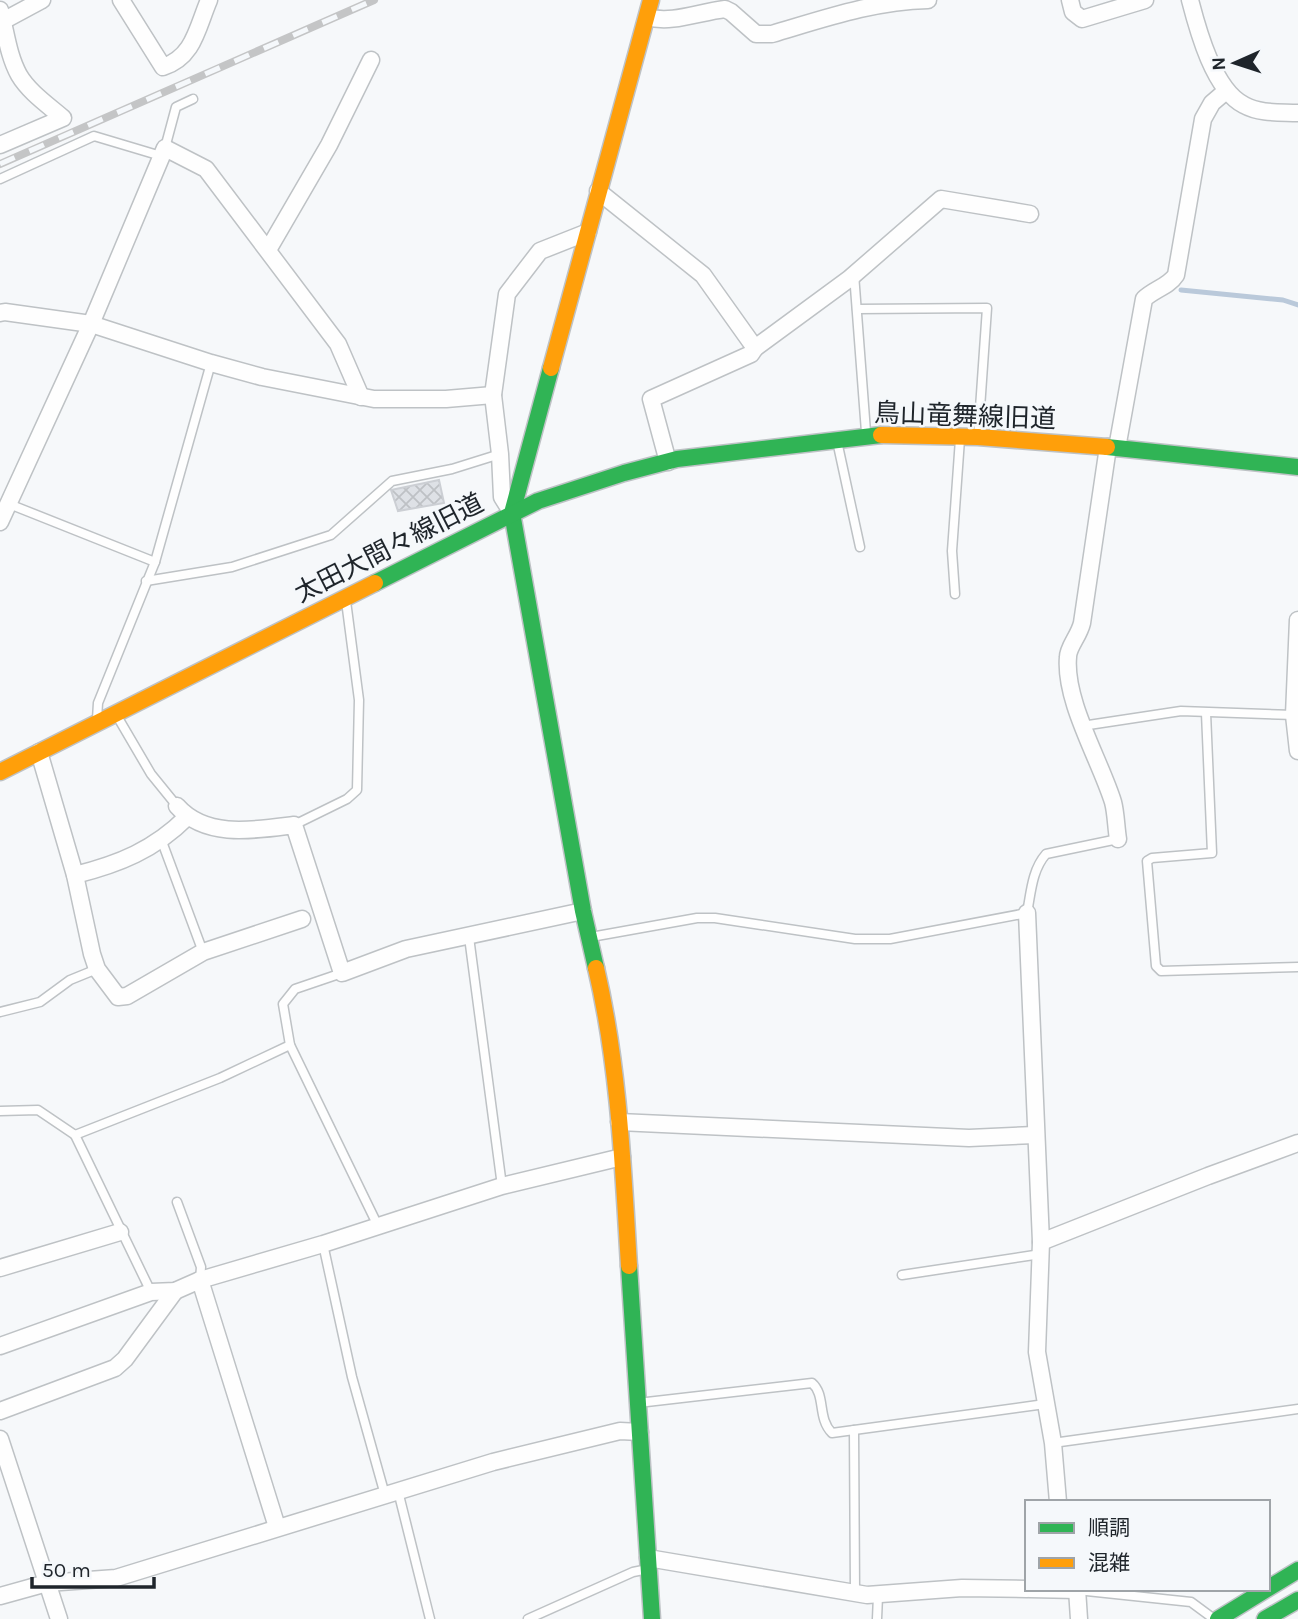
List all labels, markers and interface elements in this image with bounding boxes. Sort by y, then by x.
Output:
north arrow [1200,28,1270,98]
text: N [1208,56,1230,71]
street label: 鳥山竜舞線旧道 [874,397,1056,435]
street label: 太田大間々線旧道 [289,487,489,609]
legend [1025,1500,1270,1591]
text: 順調 [1088,1516,1130,1540]
scale bar [32,1546,154,1590]
text: 混雑 [1088,1551,1130,1575]
text: 50 m [42,1558,91,1582]

